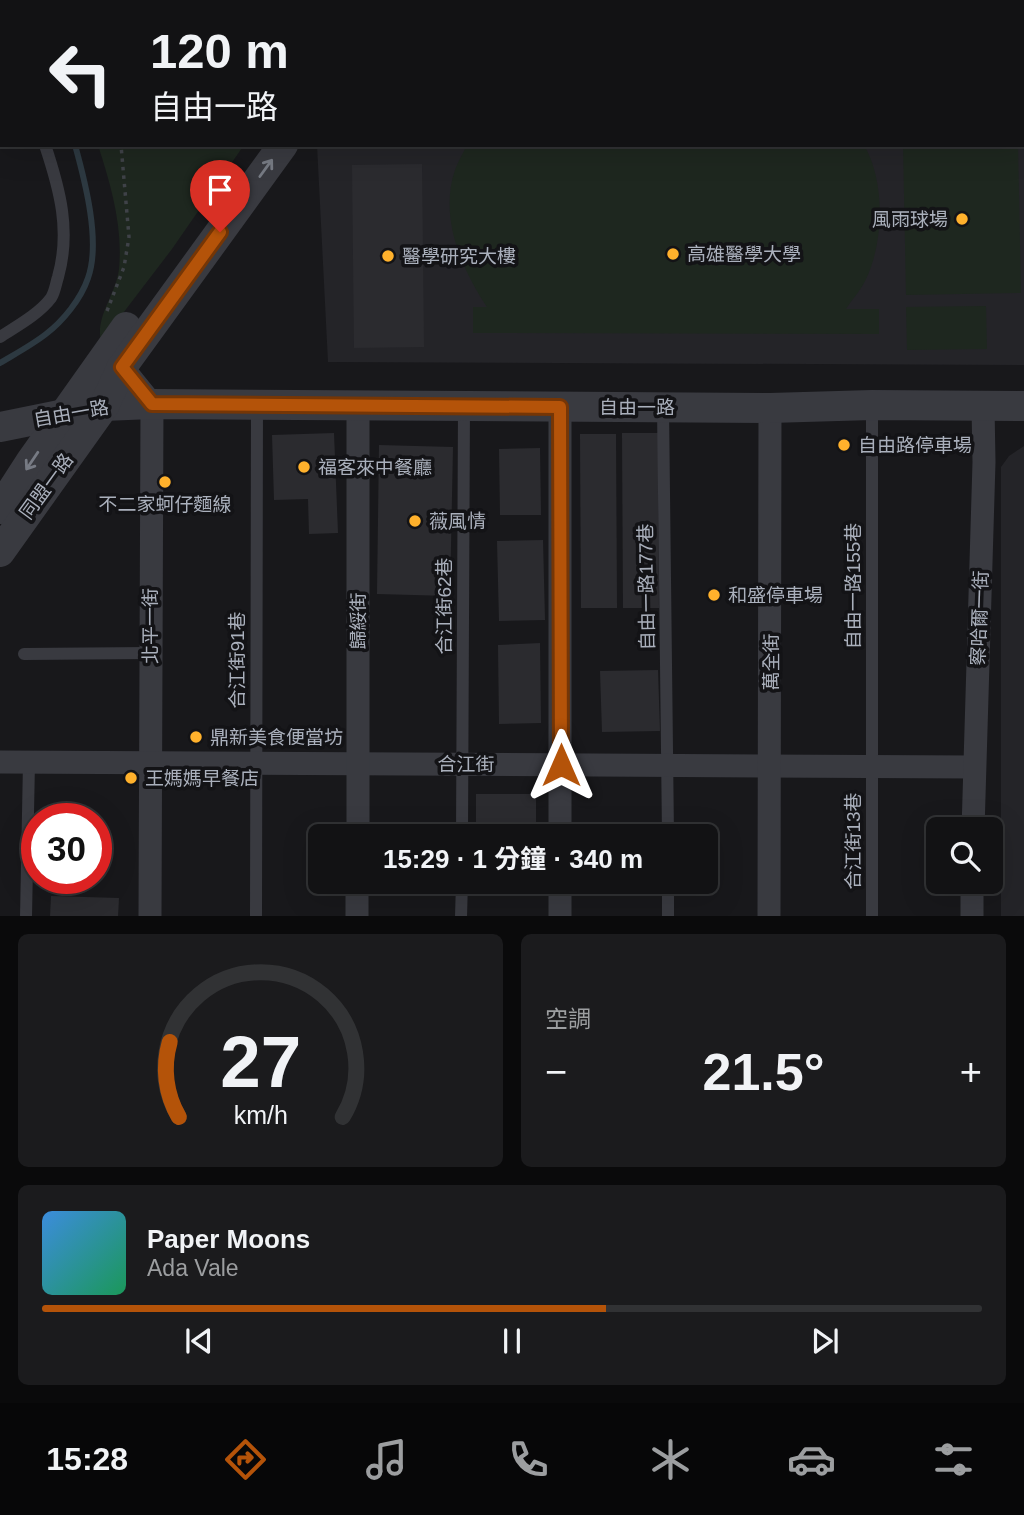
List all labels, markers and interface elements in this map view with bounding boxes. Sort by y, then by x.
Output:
text: 120 m [150,24,289,78]
icon: left [35,28,126,119]
text: 自由一路 [150,89,278,125]
one-way arrow [259,159,273,178]
pin [190,160,250,232]
icon: arrive [201,171,239,209]
place label: 風雨球場 [872,209,948,230]
marker: 風雨球場 [954,211,970,227]
place label: 高雄醫學大學 [687,244,801,265]
place label: 醫學研究大樓 [402,246,516,267]
marker: 高雄醫學大學 [665,246,681,262]
marker: 醫學研究大樓 [380,248,396,264]
street label: 自由一路 [32,397,110,430]
street label: 自由一路 [599,397,675,418]
place label: 自由路停車場 [858,435,972,456]
marker: 自由路停車場 [836,437,852,453]
street label: 同盟一路 [16,449,77,523]
one-way arrow [24,450,38,470]
place label: 福客來中餐廳 [318,457,432,478]
marker: 福客來中餐廳 [296,459,312,475]
marker: 不二家蚵仔麵線 [157,474,173,490]
place label: 不二家蚵仔麵線 [98,494,232,515]
place label: 薇風情 [429,511,486,532]
marker: 薇風情 [407,513,423,529]
street label: 自由一路177巷 [635,523,658,651]
street label: 自由一路155巷 [843,523,864,649]
street label: 合江街62巷 [434,557,455,655]
street label: 察哈爾一街 [967,570,992,666]
place label: 和盛停車場 [728,585,823,606]
marker: 和盛停車場 [706,587,722,603]
street label: 北平一街 [140,588,161,664]
street label: 歸綏街 [348,592,369,650]
street label: 合江街91巷 [227,611,248,709]
street label: 萬全街 [761,633,782,691]
place label: 鼎新美食便當坊 [210,727,343,748]
position arrow [524,728,598,802]
marker: 鼎新美食便當坊 [188,729,204,745]
street label: 合江街 [437,754,495,775]
place label: 王媽媽早餐店 [145,768,259,789]
marker: 王媽媽早餐店 [123,770,139,786]
street label: 合江街13巷 [843,792,864,890]
speed limit sign: 30 [21,803,112,894]
map controls [926,817,1003,894]
button: search [926,817,1003,894]
text: 15:29 · 1 分鐘 · 340 m [383,844,643,874]
text: 空調 [545,1006,591,1032]
text: 27 [220,1021,301,1102]
text: 21.5° [702,1043,825,1101]
text: − [545,1051,567,1093]
text: + [960,1051,982,1093]
text: km/h [233,1100,288,1128]
text: Paper Moons [147,1224,310,1254]
text: Ada Vale [147,1255,239,1281]
icon: previous [180,1322,218,1360]
icon: pause [493,1322,531,1360]
icon: next [806,1322,844,1360]
icon: directions [221,1435,270,1484]
icon: music [362,1435,411,1484]
icon: phone [504,1435,553,1484]
icon: climate [646,1435,695,1484]
icon: car [787,1435,836,1484]
icon: filters [929,1435,978,1484]
text: 15:28 [46,1441,128,1477]

